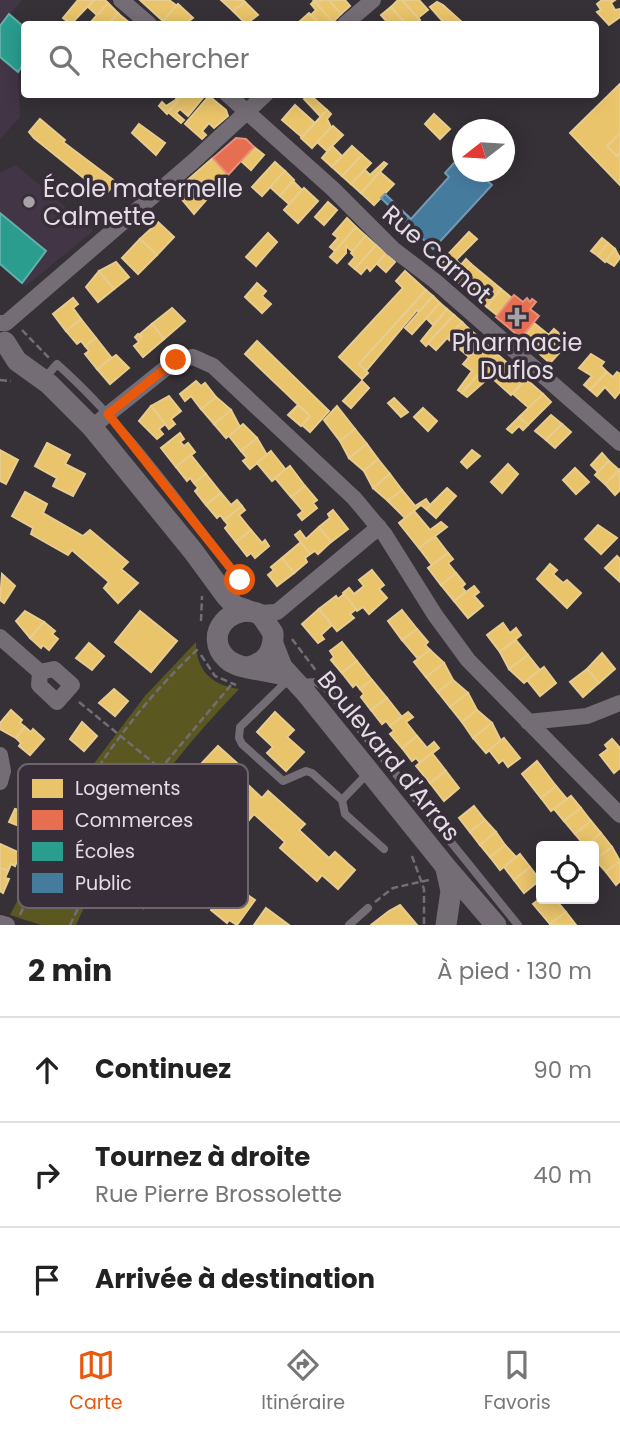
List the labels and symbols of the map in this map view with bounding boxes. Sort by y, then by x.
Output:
north arrow [452,119,515,182]
place label: École maternelle Calmette [43,172,243,233]
marker: École maternelle Calmette [21,194,37,210]
street label: Rue Carnot [375,197,499,311]
marker: Pharmacie Duflos [509,309,525,325]
place label: Pharmacie Duflos [452,326,582,387]
route end [160,344,191,375]
route start [224,564,255,595]
street label: Boulevard d'Arras [310,664,468,848]
legend [18,764,248,908]
text: Logements [75,775,180,802]
text: Commerces [75,807,193,834]
text: Écoles [75,838,135,865]
text: Public [75,870,132,897]

